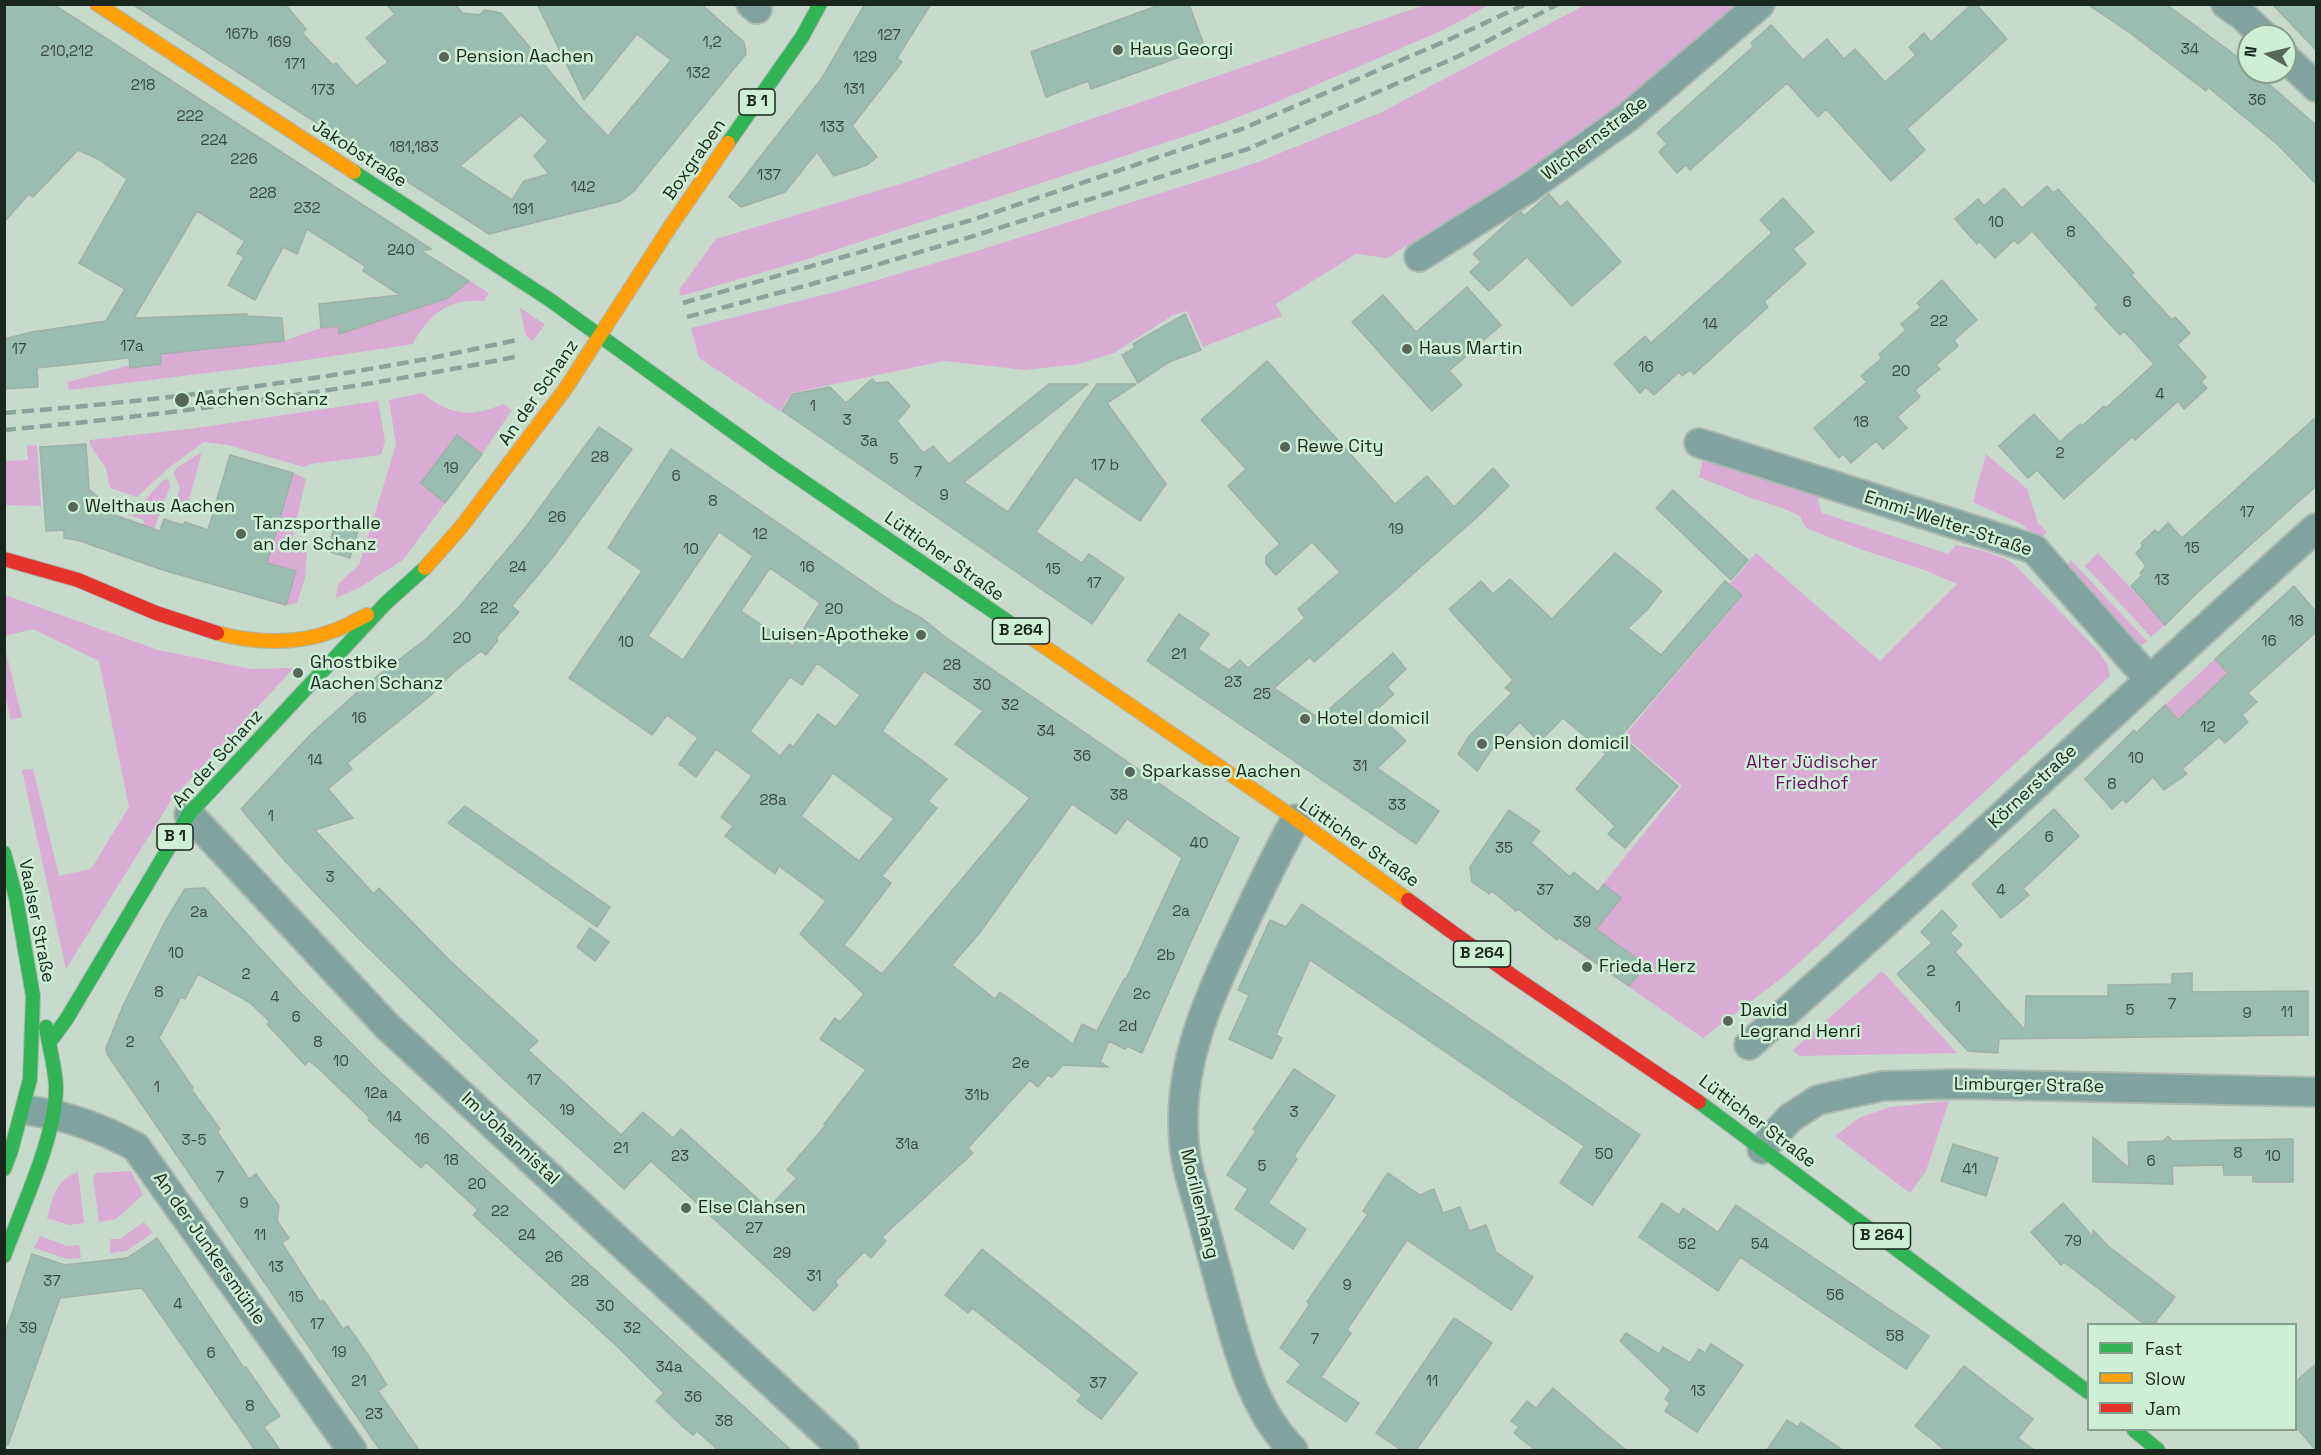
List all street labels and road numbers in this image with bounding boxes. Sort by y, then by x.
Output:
road number: B 1 [739,89,775,115]
street label: Wichernstraße [1538,92,1652,186]
street label: Jakobstraße [307,115,411,193]
street label: Boxgraben [659,115,731,205]
street label: An der Schanz [495,336,583,450]
street label: Emmi-Welter-Straße [1861,487,2035,561]
street label: Lütticher Straße [880,508,1008,606]
road number: B 264 [992,618,1050,644]
street label: An der Schanz [168,706,268,812]
street label: Körnerstraße [1984,741,2082,833]
street label: Lütticher Straße [1295,794,1423,892]
road number: B 1 [157,824,193,850]
street label: Vaalser Straße [13,857,59,985]
road number: B 264 [1454,941,1510,967]
street label: Lütticher Straße [1694,1071,1820,1173]
street label: Limburger Straße [1954,1074,2104,1098]
street label: Im Johannistal [457,1088,563,1190]
street label: Morillenhang [1175,1147,1223,1261]
street label: An der Junkersmühle [148,1169,270,1329]
road number: B 264 [1854,1223,1910,1249]

